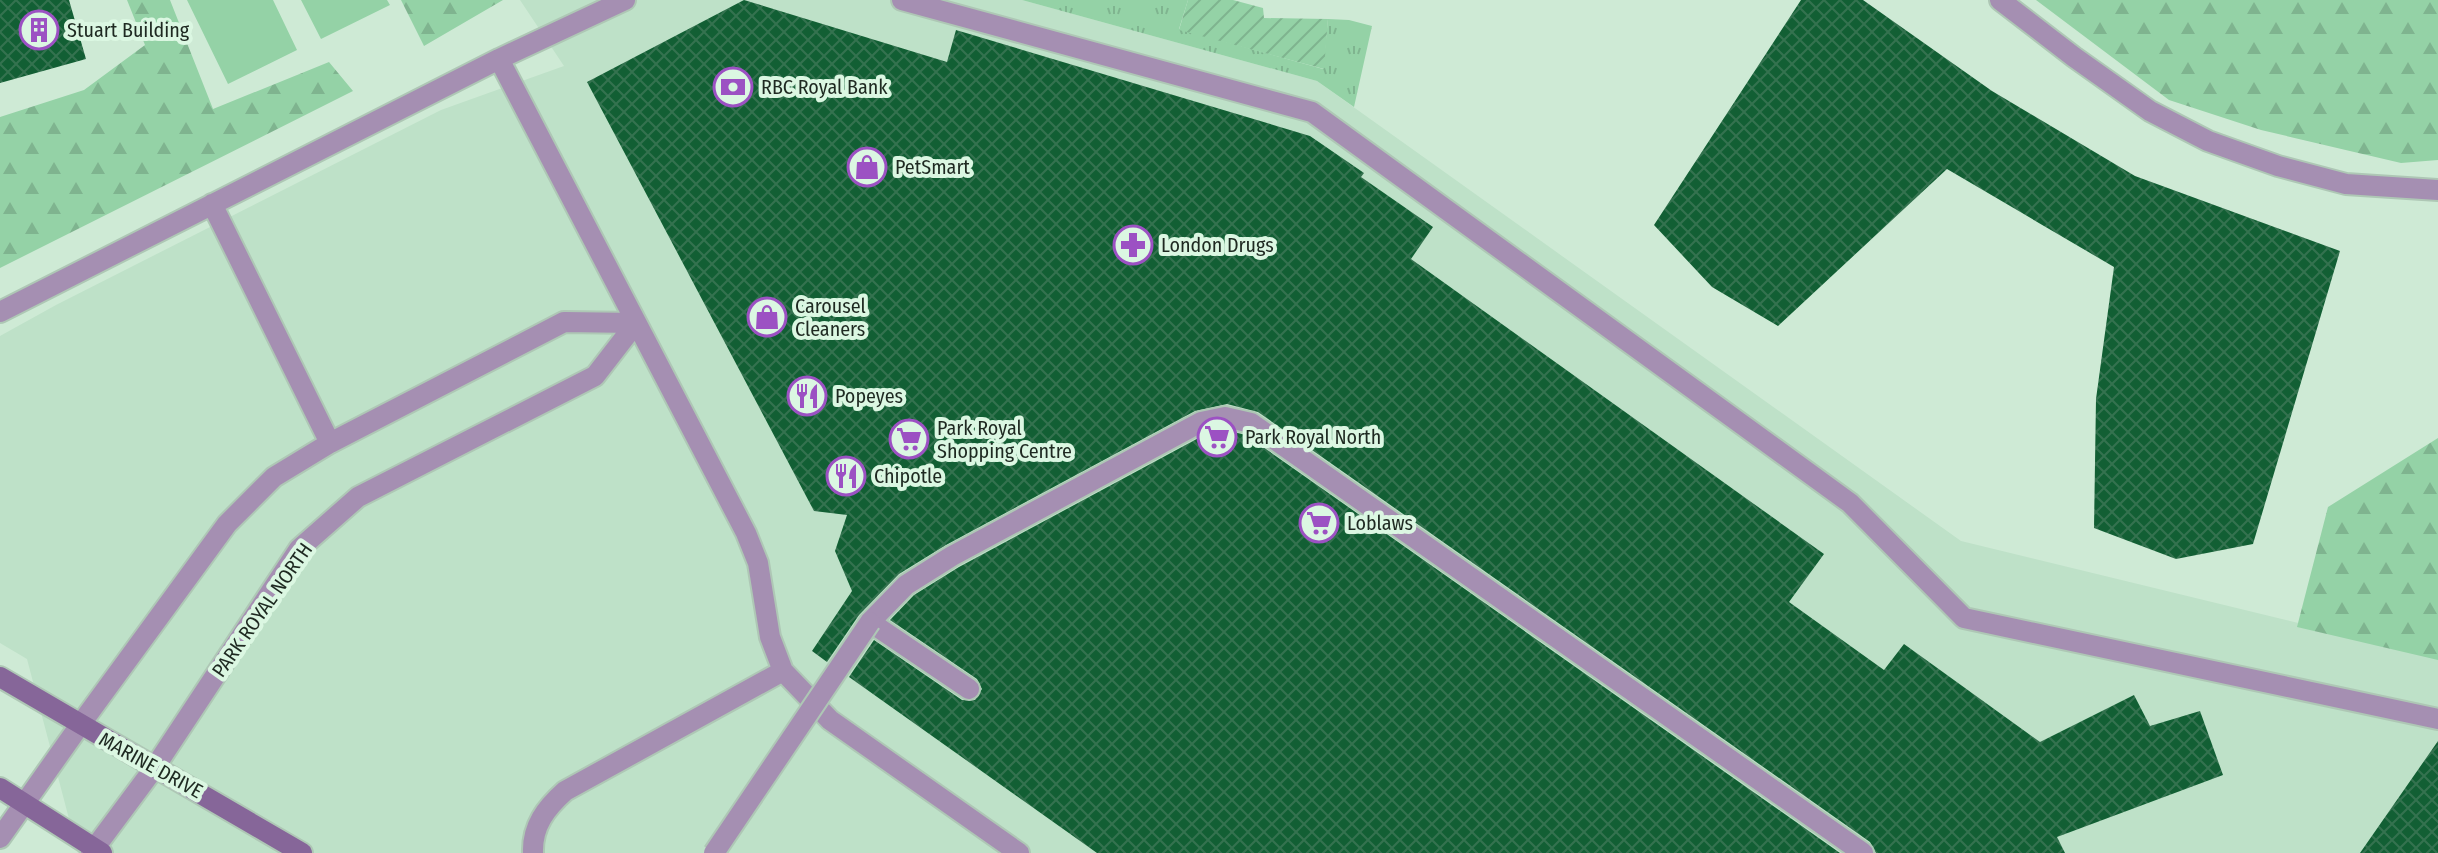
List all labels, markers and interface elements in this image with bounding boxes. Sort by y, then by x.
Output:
building icon: Stuart Building [18,9,60,51]
place label: Stuart Building [67,18,190,42]
bank icon: RBC Royal Bank [712,66,754,108]
place label: RBC Royal Bank [761,75,888,99]
shop icon: PetSmart [846,146,888,188]
place label: PetSmart [895,155,970,179]
pharmacy icon: London Drugs [1112,224,1154,266]
place label: London Drugs [1161,233,1274,257]
place label: Carousel Cleaners [795,294,866,341]
shop icon: Carousel Cleaners [746,296,788,338]
restaurant icon: Popeyes [786,375,828,417]
place label: Popeyes [835,384,903,408]
place label: Park Royal Shopping Centre [937,416,1072,463]
supermarket icon: Park Royal North [1196,416,1238,458]
supermarket icon: Park Royal Shopping Centre [888,418,930,460]
place label: Park Royal North [1245,425,1381,449]
restaurant icon: Chipotle [825,455,867,497]
place label: Chipotle [874,464,942,488]
supermarket icon: Loblaws [1298,502,1340,544]
place label: Loblaws [1347,511,1413,535]
street label: PARK ROYAL NORTH [207,538,317,682]
street label: MARINE DRIVE [95,727,207,803]

